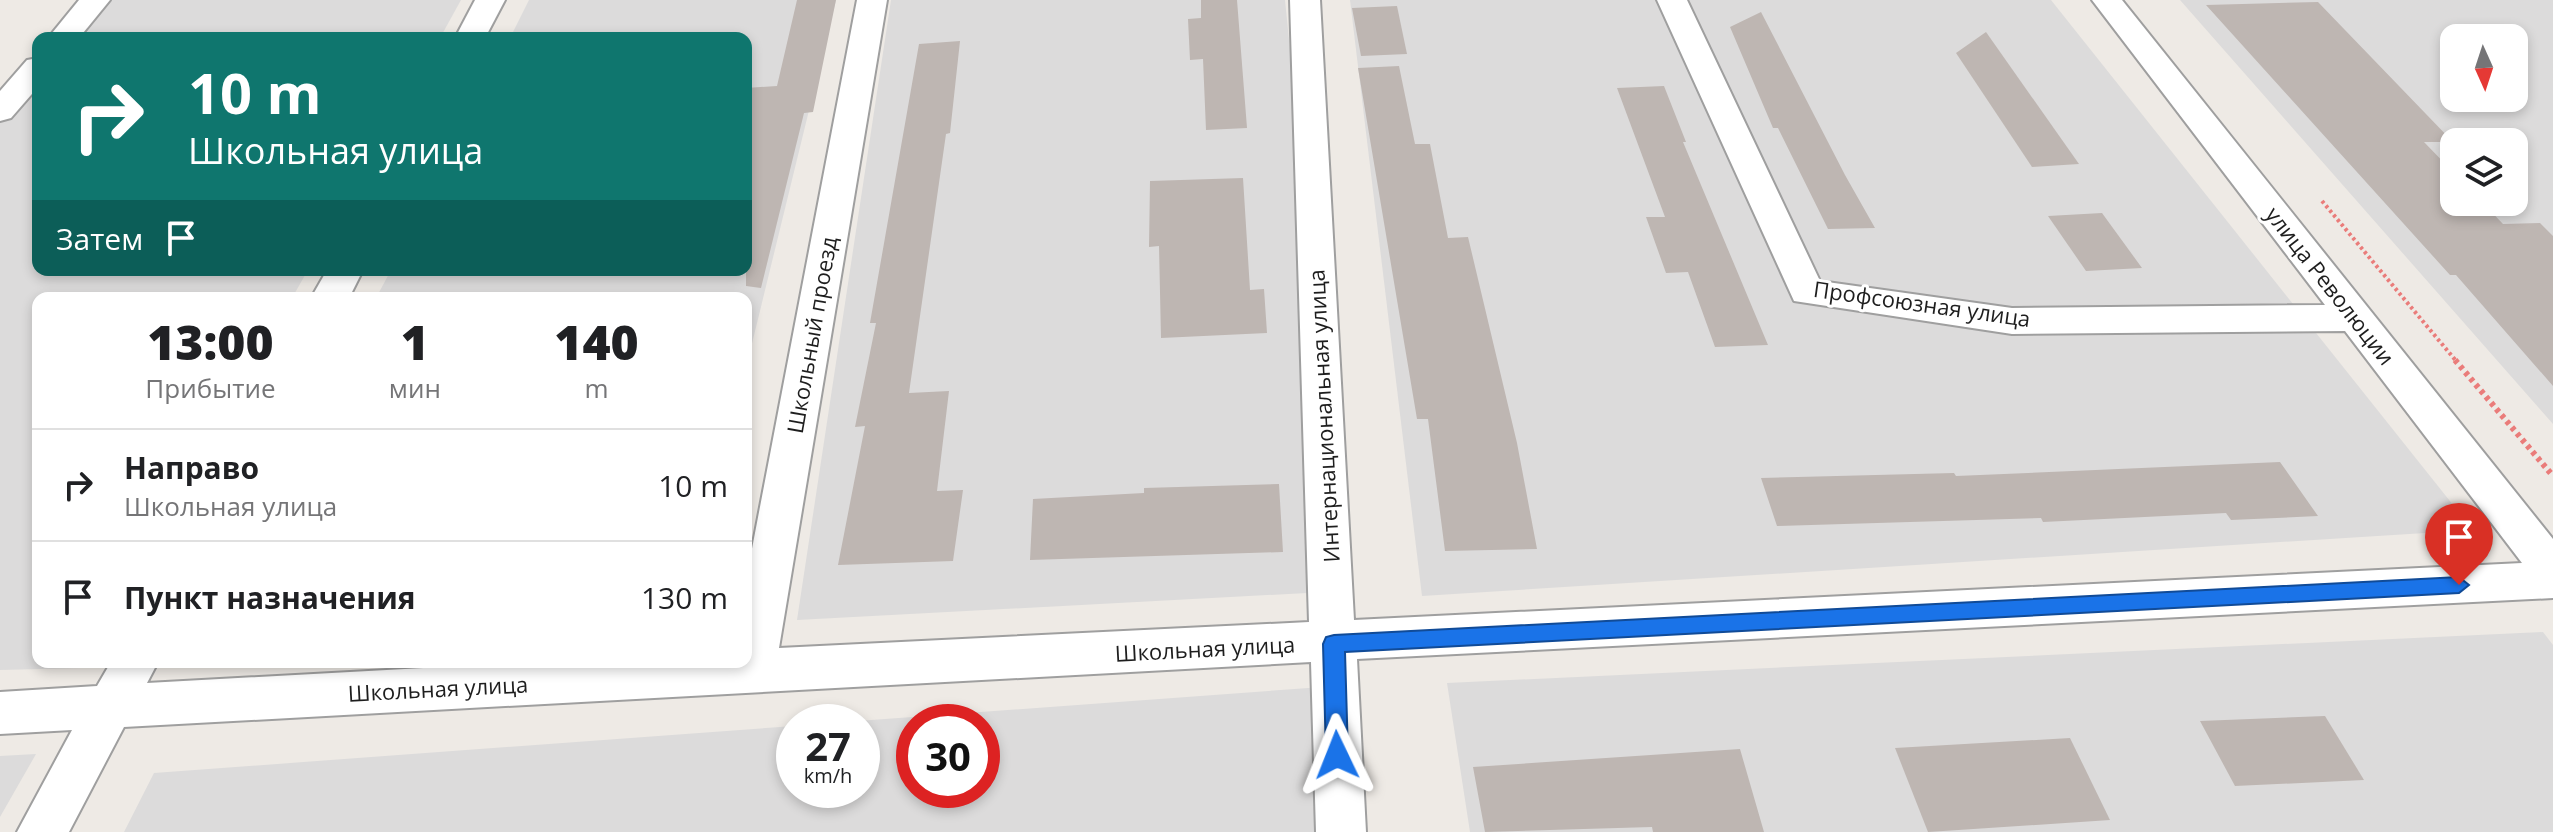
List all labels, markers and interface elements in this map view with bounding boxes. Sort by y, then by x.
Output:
north arrow [2440,24,2528,112]
map controls [2440,24,2528,216]
text: 10 m [188,54,322,130]
icon: right [56,64,160,168]
text: Школьная улица [188,126,483,175]
button: layers [2440,128,2528,216]
street label: улица Революции [2259,200,2402,371]
icon: arrive [159,216,203,260]
text: Затем [56,218,143,259]
street label: Школьный проезд [779,234,843,436]
street label: Интернациональная улица [1300,269,1346,563]
street label: Профсоюзная улица [1812,273,2033,333]
text: 13:00 [147,309,274,374]
text: 1 [401,309,429,374]
text: 140 [554,309,639,374]
text: Прибытие [145,370,276,406]
text: мин [389,370,441,406]
text: m [584,370,608,406]
text: Направо [124,447,259,488]
icon: right [56,463,100,507]
text: 10 m [658,465,728,506]
text: Школьная улица [124,488,337,524]
pin [2425,503,2493,585]
icon: arrive [2437,515,2481,559]
icon: arrive [56,575,100,619]
text: Пункт назначения [124,577,416,618]
text: 130 m [641,577,728,618]
street label: Школьная улица [1114,628,1296,668]
street label: Школьная улица [347,668,529,708]
speed limit sign: 30 [896,704,1000,808]
position arrow [1295,713,1379,797]
text: 27 [805,718,851,773]
text: km/h [804,762,852,789]

